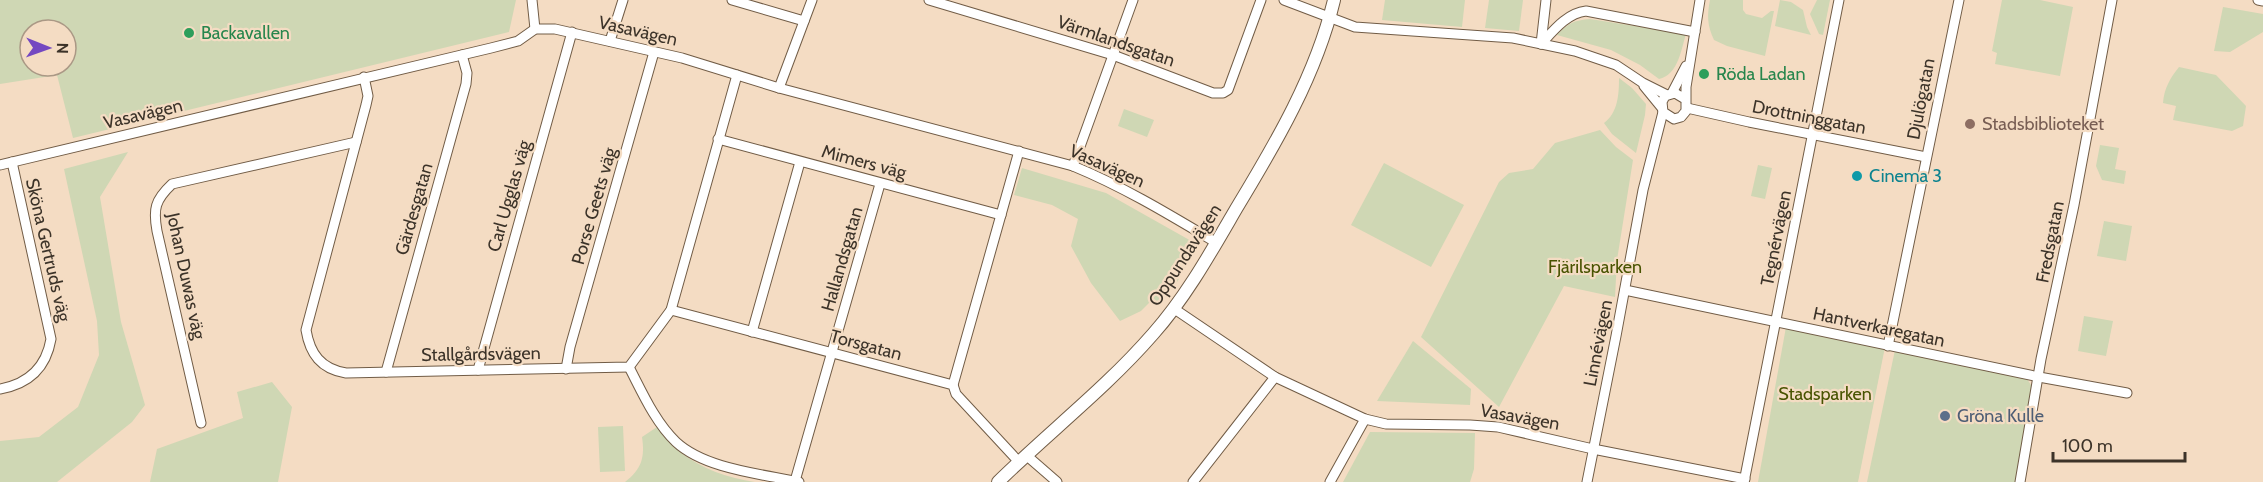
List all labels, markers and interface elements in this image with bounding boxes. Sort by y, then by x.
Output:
street label: Vasavägen [596,11,680,51]
street label: Värmlandsgatan [1054,11,1178,71]
north arrow [18,18,78,78]
place label: Backavallen [201,22,290,44]
marker: Backavallen [182,26,196,40]
text: N [53,42,72,54]
street label: Djulögatan [1902,56,1940,142]
place label: Röda Ladan [1716,63,1805,85]
marker: Röda Ladan [1697,67,1711,81]
street label: Vasavägen [101,94,185,134]
street label: Drottninggatan [1750,95,1868,139]
place label: Stadsbiblioteket [1982,113,2104,135]
marker: Stadsbiblioteket [1963,117,1977,131]
street label: Carl Ugglas väg [483,137,536,254]
street label: Mimers väg [819,140,910,184]
street label: Vasavägen [1066,140,1148,192]
street label: Porse Geets väg [567,144,621,267]
street label: Gärdesgatan [390,160,438,258]
place label: Cinema 3 [1869,165,1942,187]
marker: Cinema 3 [1850,169,1864,183]
street label: Sköna Gertruds väg [21,176,75,325]
street label: Tegnérvägen [1756,188,1796,288]
street label: Fredsgatan [2031,199,2069,285]
street label: Oppundavägen [1144,200,1226,310]
street label: Hallandsgatan [817,204,867,314]
street label: Johan Duwas väg [162,210,210,342]
park label: Fjärilsparken [1548,256,1642,278]
street label: Linnévägen [1579,298,1617,388]
street label: Hantverkaregatan [1811,302,1947,352]
street label: Torsgatan [828,325,904,365]
street label: Stallgårdsvägen [421,342,541,366]
park label: Stadsparken [1778,383,1872,405]
street label: Vasavägen [1479,399,1561,435]
place label: Gröna Kulle [1957,405,2044,427]
marker: Gröna Kulle [1938,409,1952,423]
scale bar [2053,425,2185,463]
text: 100 m [2062,435,2113,457]

